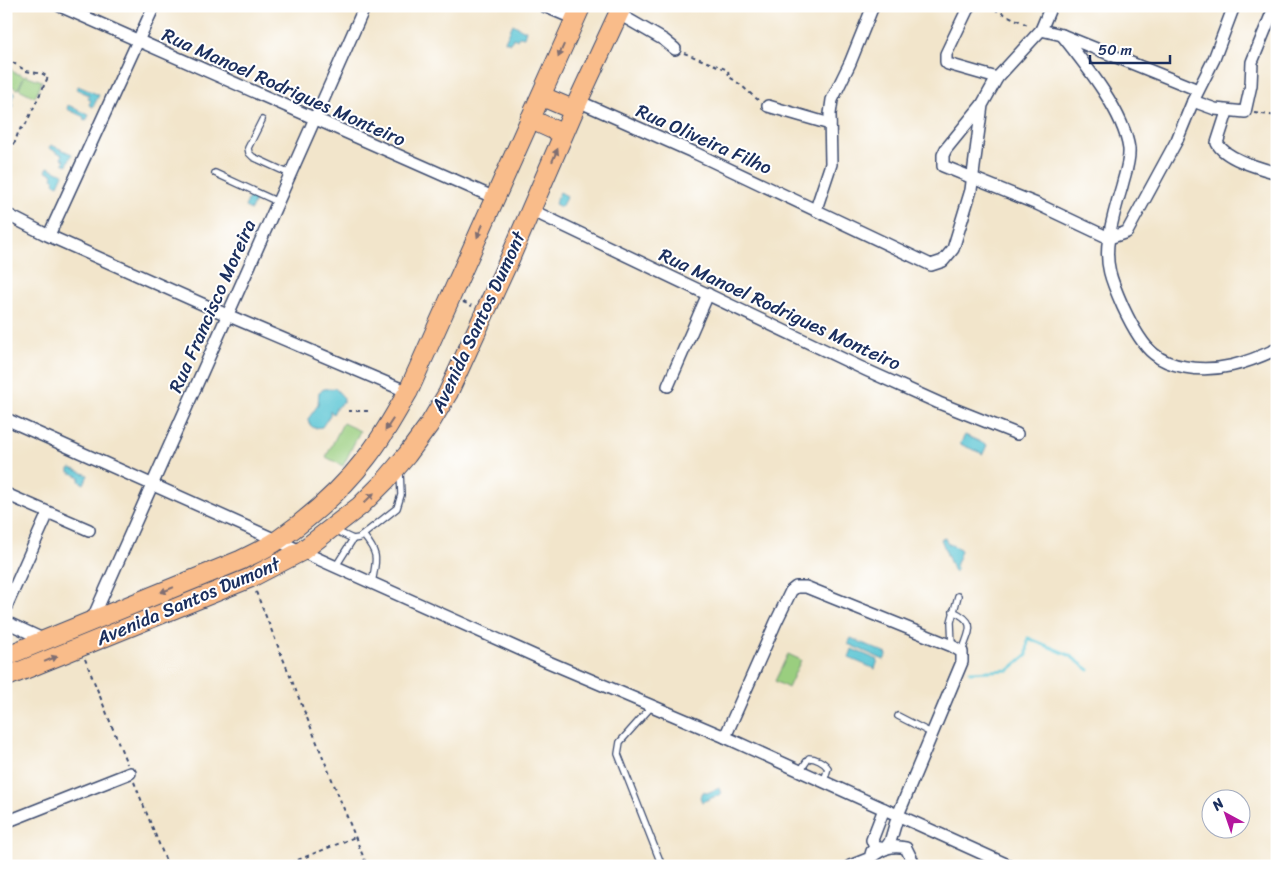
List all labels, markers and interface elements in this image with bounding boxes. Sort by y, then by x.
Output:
street label: Rua Manoel Rodrigues Monteiro [157,18,412,156]
scale bar [1090,32,1170,64]
text: 50 m [1098,37,1133,63]
one-way arrow [556,44,564,58]
street label: Rua Oliveira Filho [631,94,778,184]
one-way arrow [551,148,559,162]
street label: Rua Francisco Moreira [159,214,265,398]
street label: Avenida Santos Dumont [421,224,535,419]
one-way arrow [476,224,484,238]
street label: Rua Manoel Rodrigues Monteiro [653,238,907,380]
one-way arrow [384,419,393,432]
one-way arrow [362,492,374,504]
street label: Avenida Santos Dumont [90,547,286,655]
one-way arrow [160,586,175,594]
one-way arrow [44,654,58,662]
north arrow [1200,790,1250,840]
text: N [1205,792,1230,818]

